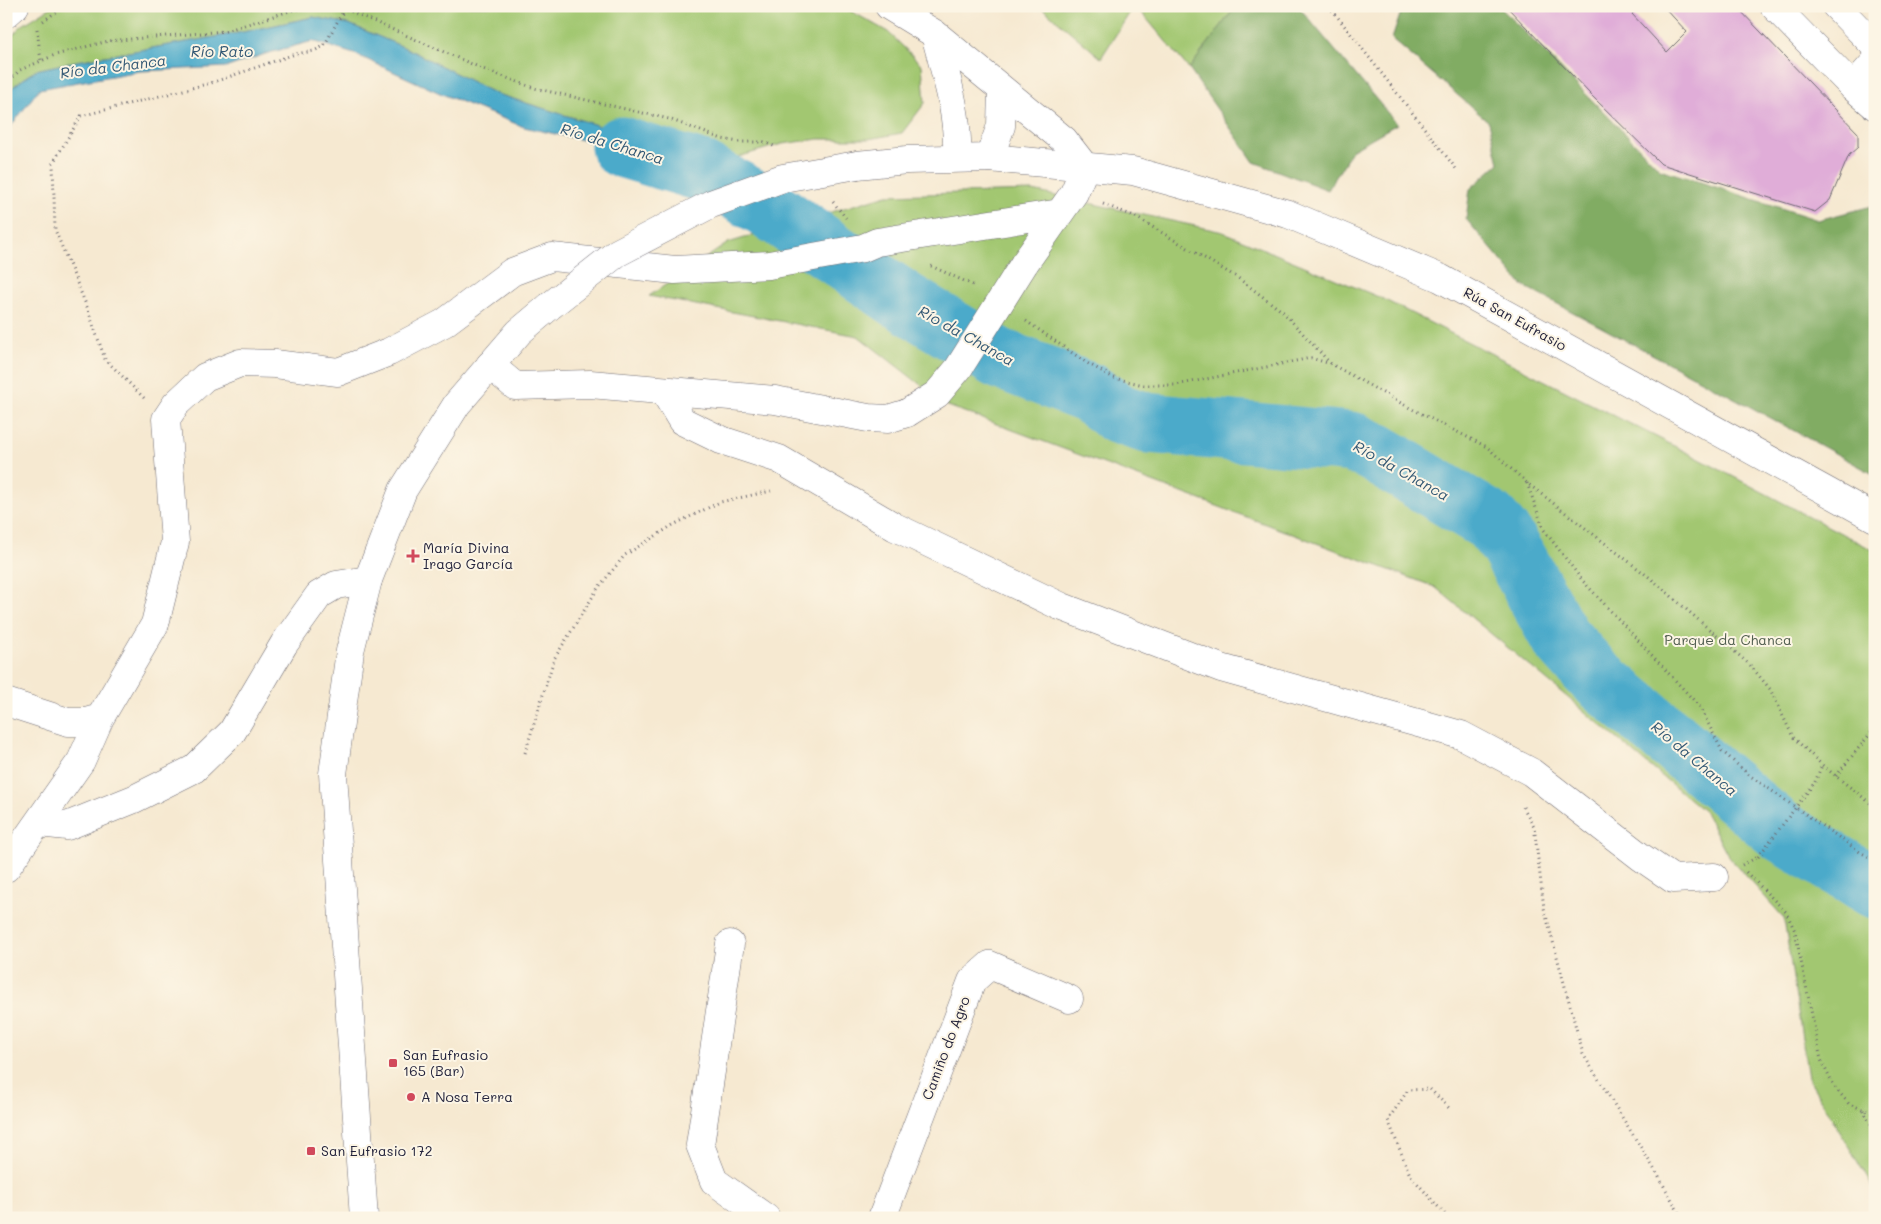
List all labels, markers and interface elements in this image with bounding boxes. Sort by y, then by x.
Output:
water label: Río Rato [191,41,253,61]
water label: Río da Chanca [59,50,167,82]
water label: Río da Chanca [558,118,666,168]
street label: Rúa San Eufrasio [1460,282,1570,355]
water label: Río da Chanca [915,301,1018,370]
water label: Río da Chanca [1350,436,1453,505]
place label: María Divina Irago García [423,538,513,573]
marker: María Divina Irago García [407,550,419,562]
park label: Parque da Chanca [1664,630,1792,649]
water label: Río da Chanca [1647,716,1742,800]
street label: Camiño do Agro [917,993,974,1102]
place label: San Eufrasio 165 (Bar) [403,1045,488,1080]
marker: San Eufrasio 165 (Bar) [387,1057,399,1069]
place label: A Nosa Terra [421,1087,513,1106]
marker: A Nosa Terra [405,1091,417,1103]
place label: San Eufrasio 172 [321,1141,432,1160]
marker: San Eufrasio 172 [305,1145,317,1157]

